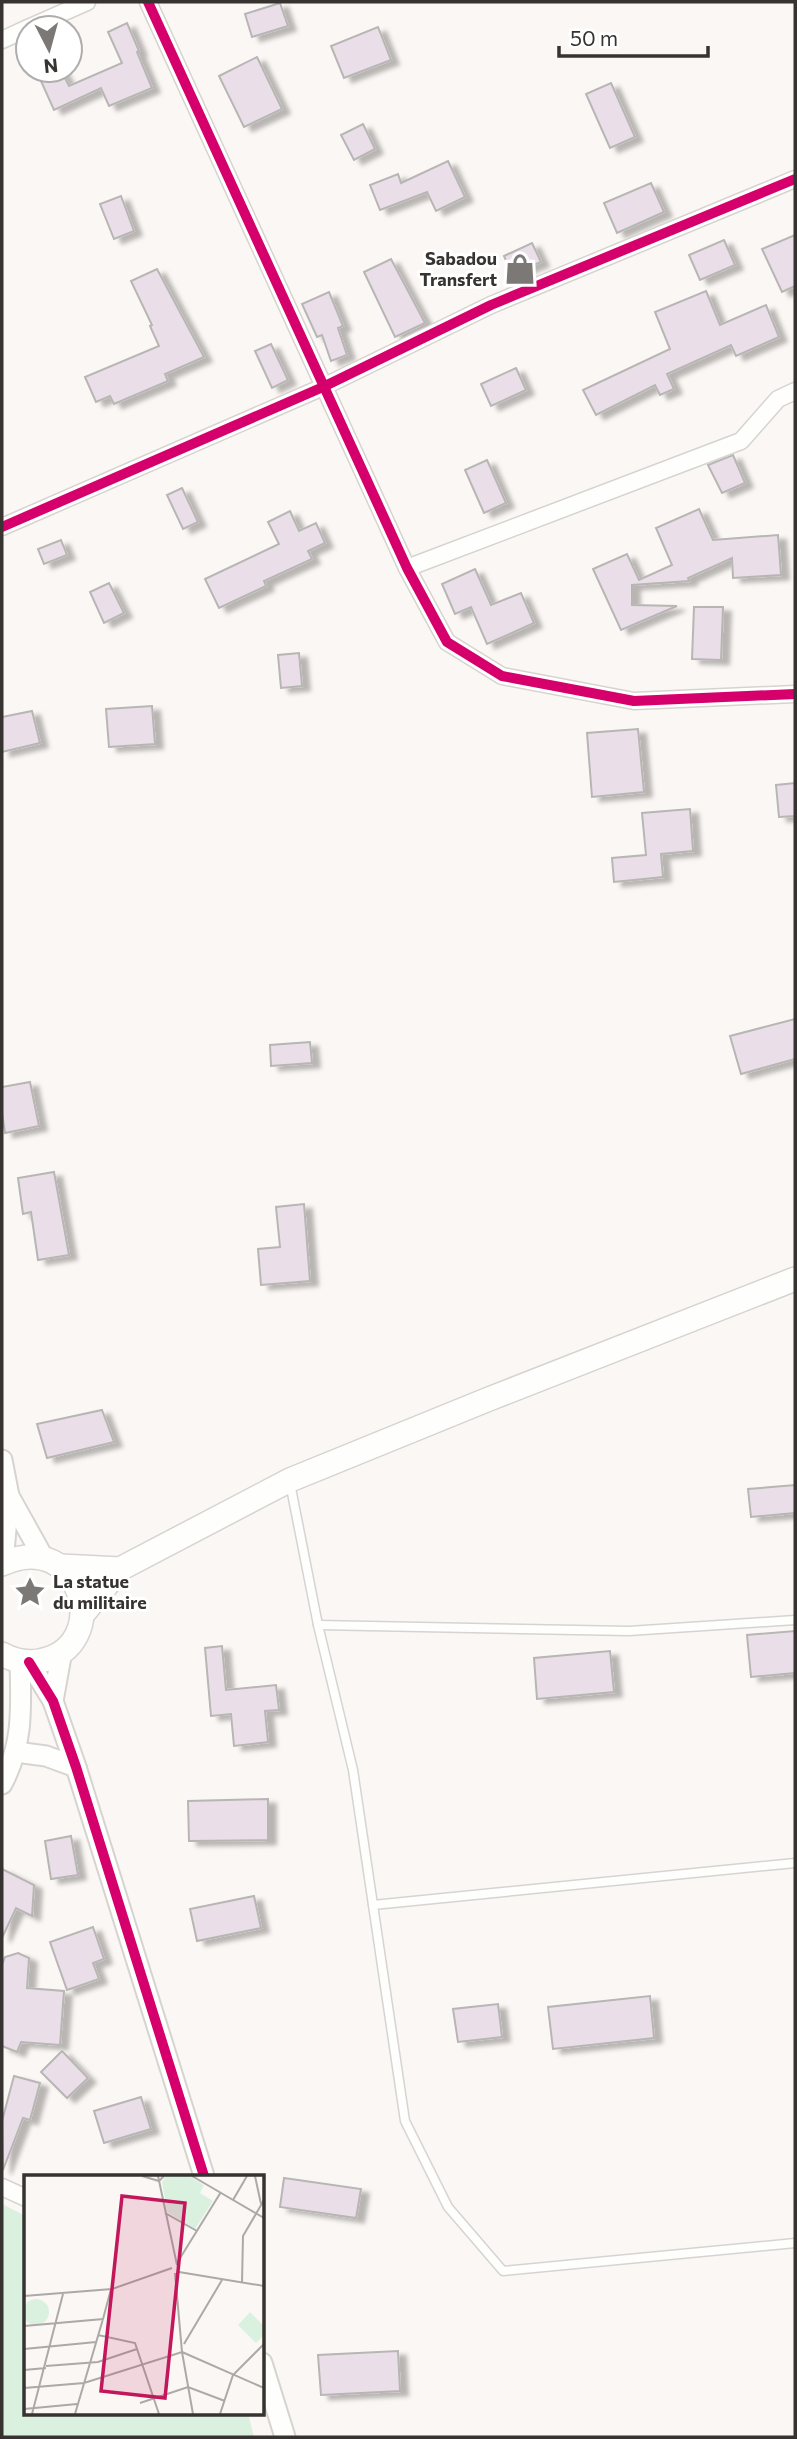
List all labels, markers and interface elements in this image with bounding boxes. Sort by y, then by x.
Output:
north arrow [14,14,84,84]
scale bar [559,14,708,58]
text: 50 m [570,25,618,50]
text: N [43,54,59,79]
place label: Sabadou Transfert [419,247,497,290]
shop icon: Sabadou Transfert [503,252,537,286]
place label: La statue du militaire [53,1570,147,1613]
place icon: La statue du militaire [13,1575,47,1609]
inset map [24,2175,264,2414]

